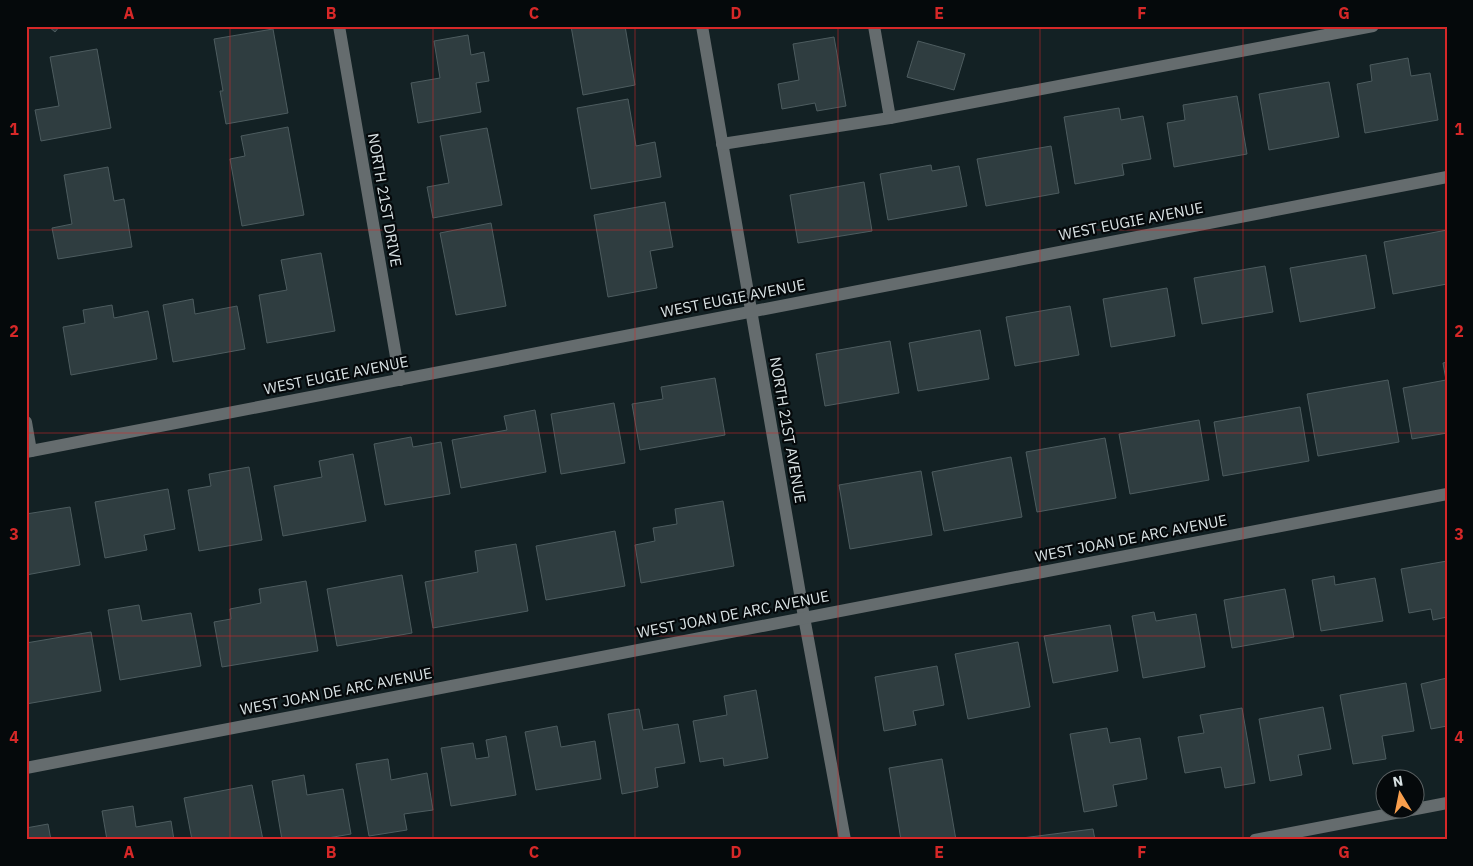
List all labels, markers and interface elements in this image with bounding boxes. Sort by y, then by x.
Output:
text: A [124,3,135,23]
text: B [326,3,337,23]
text: C [529,3,539,23]
text: D [730,3,742,23]
text: E [934,3,944,23]
text: F [1137,3,1147,23]
text: G [1338,3,1350,23]
text: 1 [9,119,19,139]
text: 1 [1454,119,1464,139]
street label: NORTH 21ST DRIVE [364,132,406,268]
street label: WEST EUGIE AVENUE [1057,198,1205,244]
street label: WEST EUGIE AVENUE [659,275,807,321]
text: 2 [9,321,19,341]
text: 2 [1454,321,1464,341]
street label: WEST EUGIE AVENUE [262,352,410,398]
street label: NORTH 21ST AVENUE [766,355,810,505]
street label: WEST JOAN DE ARC AVENUE [1033,510,1229,566]
text: 3 [9,524,19,544]
text: 3 [1454,524,1464,544]
street label: WEST JOAN DE ARC AVENUE [635,586,831,642]
street label: WEST JOAN DE ARC AVENUE [238,663,434,719]
text: 4 [9,727,19,747]
text: 4 [1454,727,1464,747]
north arrow [1376,768,1426,818]
text: N [1391,771,1404,791]
text: A [124,842,135,862]
text: B [326,842,337,862]
text: C [529,842,539,862]
text: D [730,842,742,862]
text: E [934,842,944,862]
text: F [1137,842,1147,862]
text: G [1338,842,1350,862]

